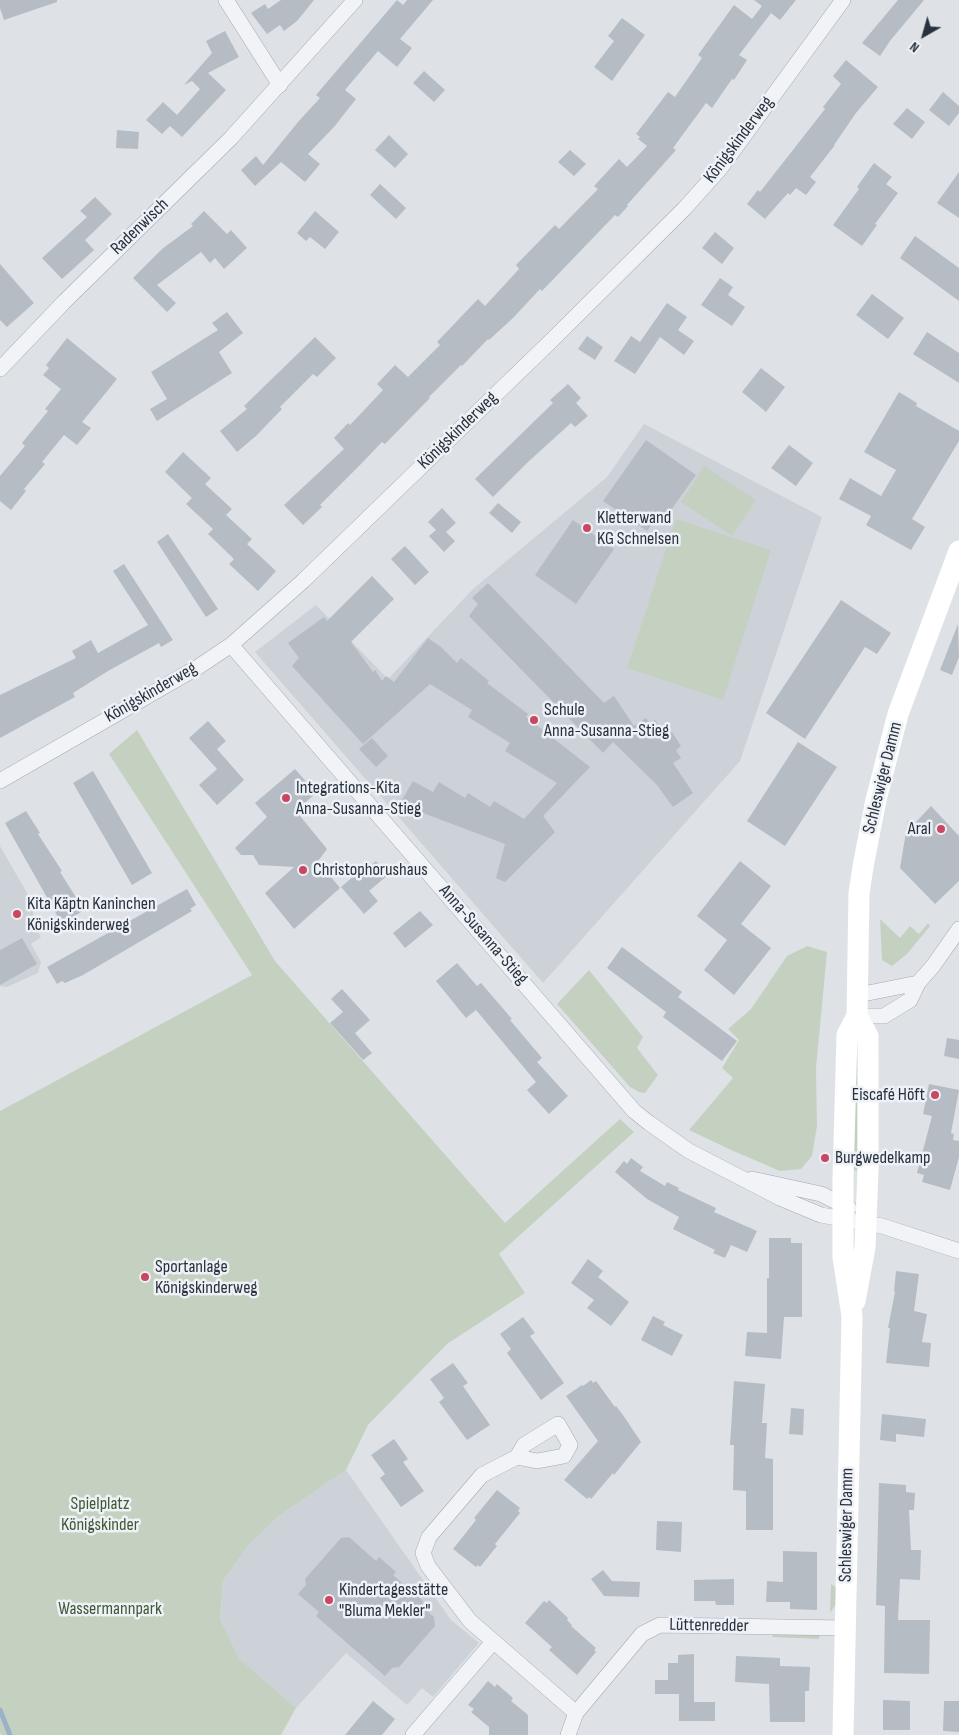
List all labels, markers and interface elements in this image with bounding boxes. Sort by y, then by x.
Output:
north arrow [899,10,949,60]
text: N [906,38,923,56]
street label: Königskinderweg [700,93,778,187]
street label: Radenwisch [107,194,173,260]
street label: Königskinderweg [414,388,502,474]
place label: Kletterwand KG Schnelsen [597,507,679,550]
marker: Kletterwand KG Schnelsen [581,522,593,534]
street label: Königskinderweg [101,658,201,728]
place label: Schule Anna-Susanna-Stieg [544,699,669,742]
marker: Schule Anna-Susanna-Stieg [528,714,540,726]
street label: Schleswiger Damm [859,720,907,836]
place label: Integrations-Kita Anna-Susanna-Stieg [296,777,421,820]
marker: Integrations-Kita Anna-Susanna-Stieg [280,792,292,804]
place label: Aral [908,818,931,840]
marker: Aral [935,823,947,835]
place label: Christophorushaus [313,859,428,881]
marker: Christophorushaus [297,864,309,876]
street label: Anna-Susanna-Stieg [434,881,532,989]
place label: Kita Käptn Kaninchen Königskinderweg [27,893,156,936]
marker: Kita Käptn Kaninchen Königskinderweg [11,908,23,920]
place label: Eiscafé Höft [852,1084,925,1106]
marker: Eiscafé Höft [929,1089,941,1101]
place label: Burgwedelkamp [835,1147,930,1169]
marker: Burgwedelkamp [819,1152,831,1164]
place label: Sportanlage Königskinderweg [155,1256,258,1298]
marker: Sportanlage Königskinderweg [139,1271,151,1283]
street label: Schleswiger Damm [835,1468,859,1582]
park label: Spielplatz Königskinder [61,1493,139,1536]
place label: Kindertagesstätte "Bluma Mekler" [339,1579,448,1622]
marker: Kindertagesstätte "Bluma Mekler" [323,1594,335,1606]
park label: Wassermannpark [58,1598,162,1620]
street label: Lüttenredder [669,1615,749,1637]

